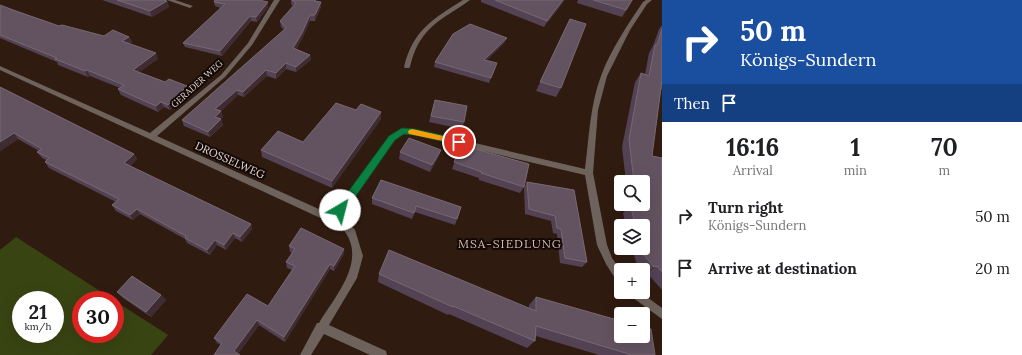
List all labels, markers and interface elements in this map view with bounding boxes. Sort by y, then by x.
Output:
text: 50 m [740,13,806,49]
icon: right [674,16,726,68]
text: Königs-Sundern [740,48,876,71]
street label: GERADER WEG [169,57,225,110]
icon: arrive [718,92,740,114]
text: Then [674,94,710,113]
pin [442,125,476,159]
icon: arrive [448,131,470,153]
text: 16:16 [726,132,779,163]
text: 1 [850,132,860,163]
text: 70 [931,132,958,163]
street label: DROSSELWEG [193,138,268,182]
text: Arrival [733,162,773,179]
text: min [844,162,867,179]
text: m [939,162,950,179]
map controls [614,175,650,343]
button: search [614,175,650,211]
position arrow [319,189,361,231]
text: Turn right [708,198,784,217]
icon: right [674,205,696,227]
text: 50 m [975,207,1010,226]
text: Königs-Sundern [708,217,807,234]
button: layers [614,219,650,255]
district label: MSA-SIEDLUNG [458,236,562,251]
icon: arrive [674,257,696,279]
text: Arrive at destination [708,259,857,278]
text: 20 m [975,259,1010,278]
button: + [614,263,650,299]
speed limit sign: 30 [72,291,124,343]
text: 21 [29,299,47,324]
button: − [614,307,650,343]
text: km/h [24,320,52,333]

